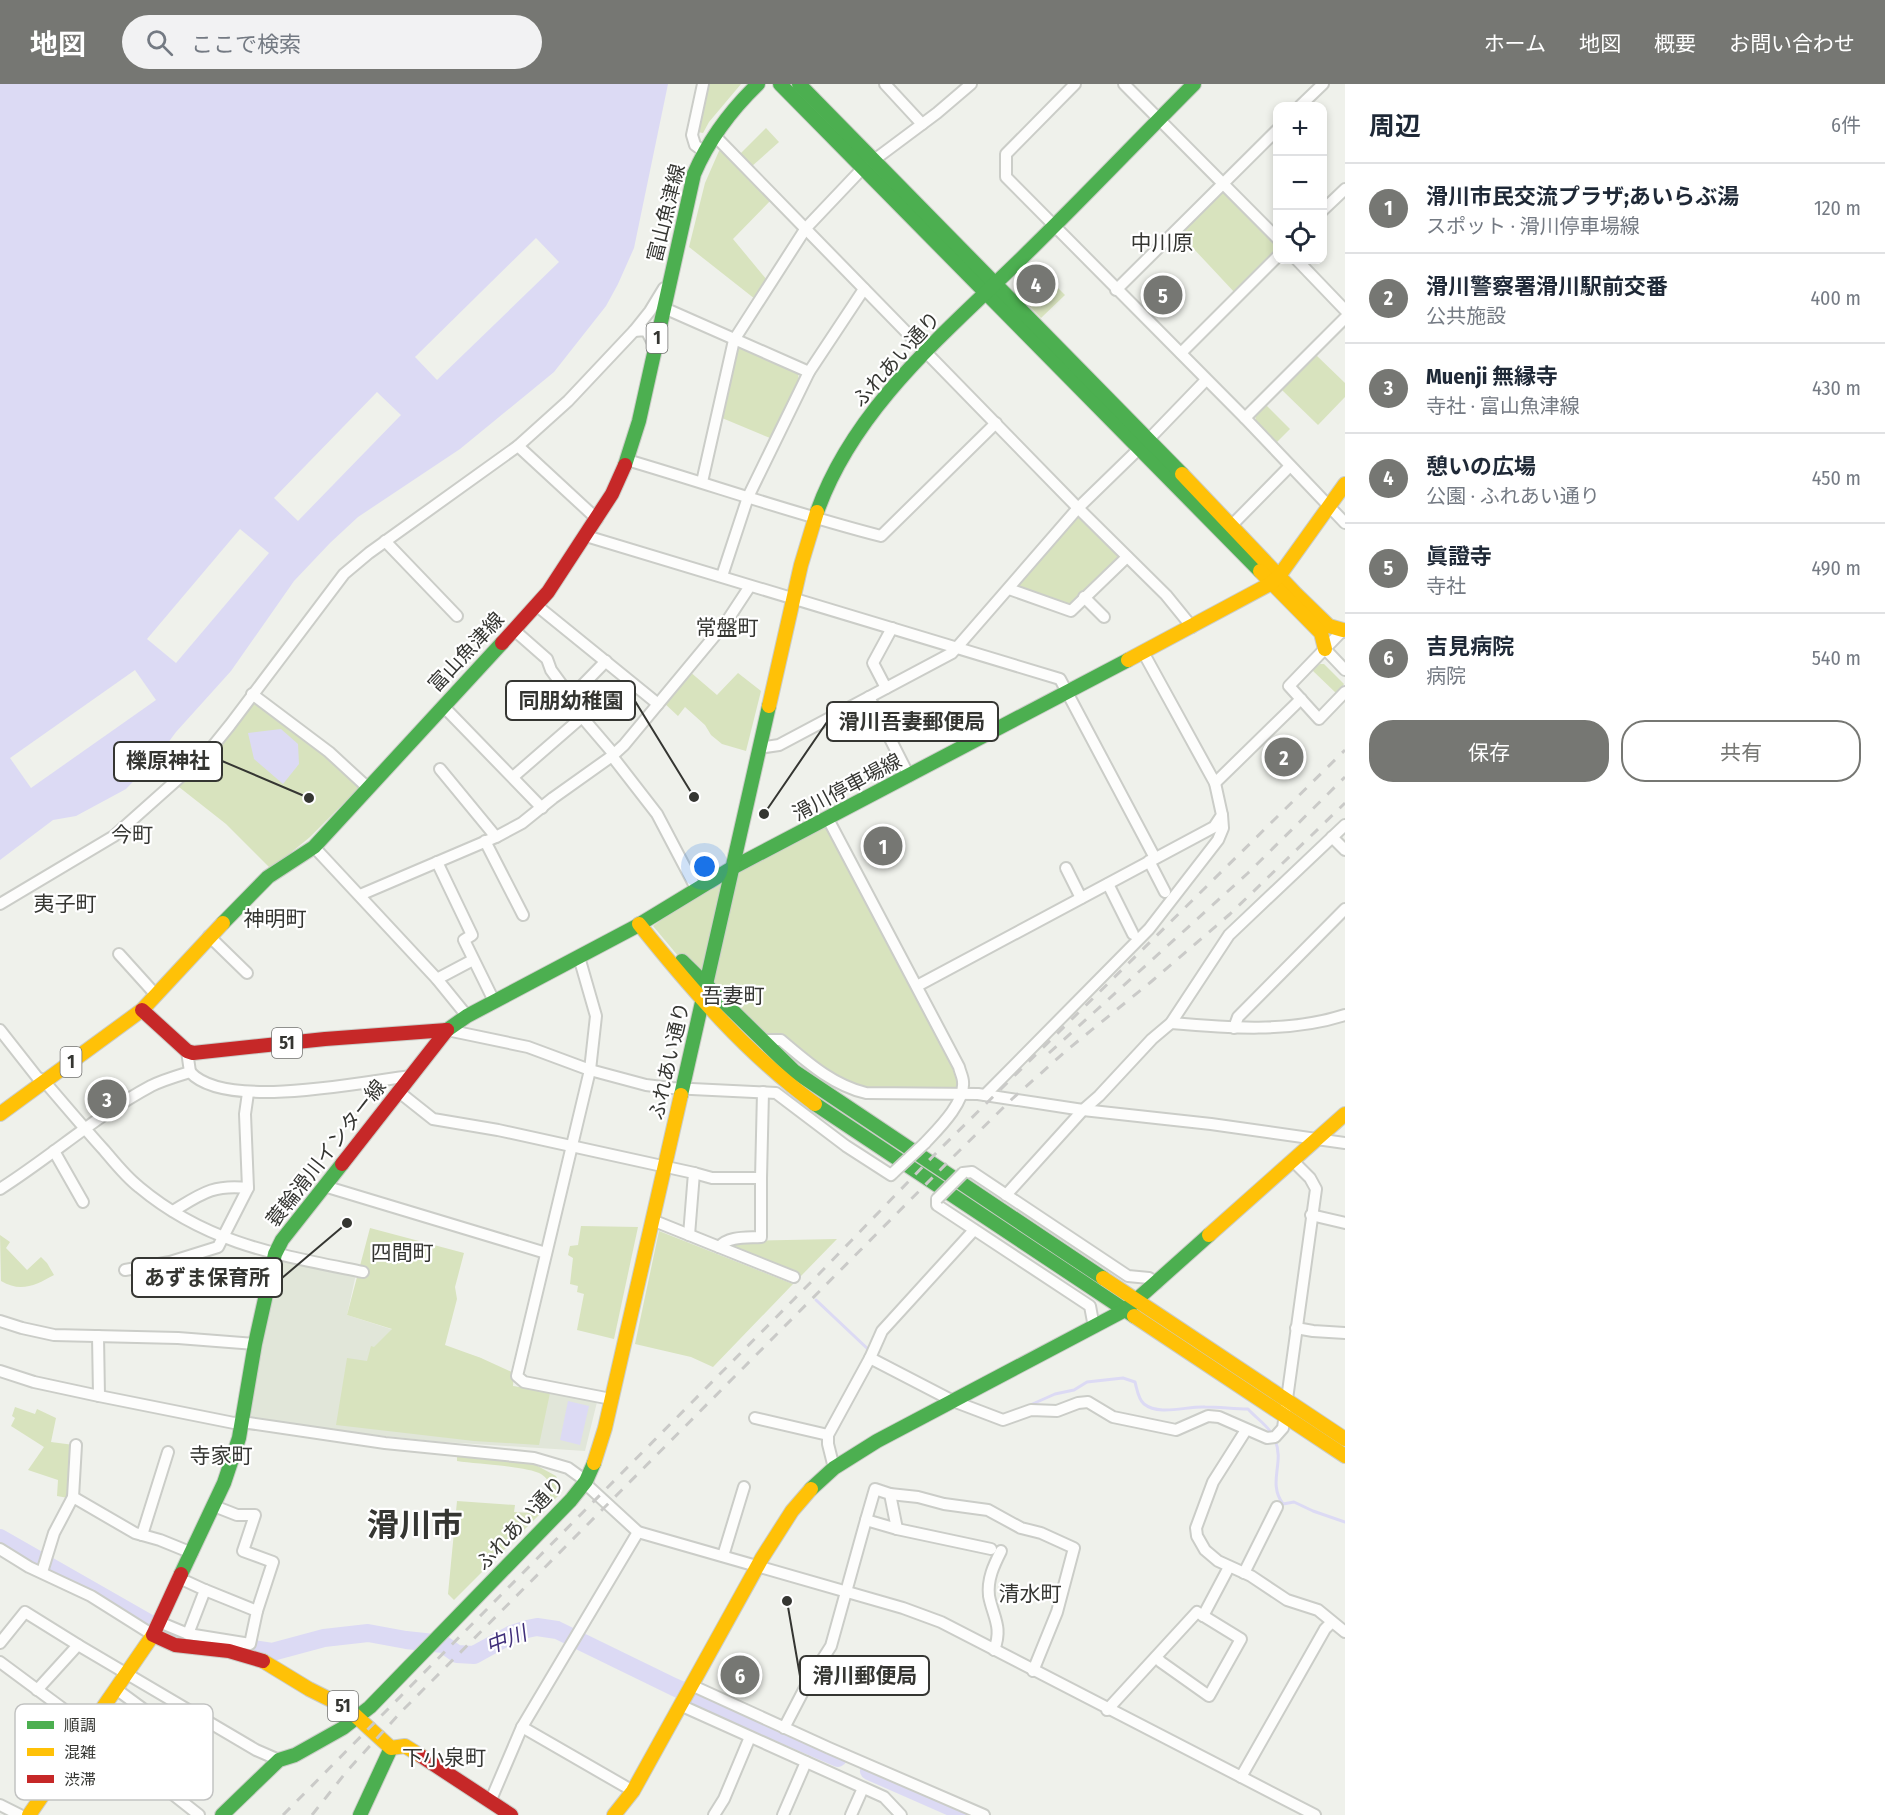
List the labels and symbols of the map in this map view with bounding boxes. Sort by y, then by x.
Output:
street label: 富山魚津線 [642,162,690,264]
district label: 中川原 [1131,230,1194,256]
pin: 4 [1016,262,1056,306]
pin: 5 [1144,272,1182,318]
street label: ふれあい通り [847,306,945,412]
road number: 1 [646,323,668,353]
street label: 富山魚津線 [423,607,509,697]
district label: 常盤町 [696,615,759,641]
callout: 同朋幼稚園 [506,681,635,720]
text: 同朋幼稚園 [519,688,624,714]
callout: 滑川吾妻郵便局 [827,702,998,741]
text: 滑川吾妻郵便局 [839,709,986,735]
pin: 2 [1264,734,1304,780]
callout: 櫟原神社 [114,742,222,781]
text: 櫟原神社 [126,748,210,774]
street label: 滑川停車場線 [788,748,906,826]
district label: 今町 [111,822,153,848]
pin: 1 [864,824,902,868]
your location [690,852,719,881]
district label: 夷子町 [34,891,97,917]
district label: 神明町 [244,906,307,932]
district label: 吾妻町 [702,983,765,1009]
street label: ふれあい通り [644,1000,694,1122]
road number: 51 [272,1028,302,1058]
road number: 1 [60,1047,82,1077]
street label: 蓑輪滑川インター線 [261,1075,391,1231]
pin: 3 [88,1076,126,1122]
district label: 四間町 [371,1240,434,1266]
callout: あずま保育所 [132,1258,282,1297]
text: あずま保育所 [144,1265,270,1291]
district label: 寺家町 [190,1443,253,1469]
street label: ふれあい通り [470,1471,570,1575]
district label: 滑川市 [367,1506,463,1544]
district label: 清水町 [999,1581,1062,1607]
water label: 中川 [482,1620,532,1660]
pin: 6 [720,1652,760,1698]
callout: 滑川郵便局 [800,1656,929,1695]
text: 滑川郵便局 [813,1663,918,1689]
road number: 51 [328,1691,358,1721]
legend [15,1704,213,1800]
text: 順調 [64,1716,96,1735]
text: 混雑 [64,1743,96,1762]
district label: 下小泉町 [402,1745,486,1771]
text: 渋滞 [64,1770,96,1789]

